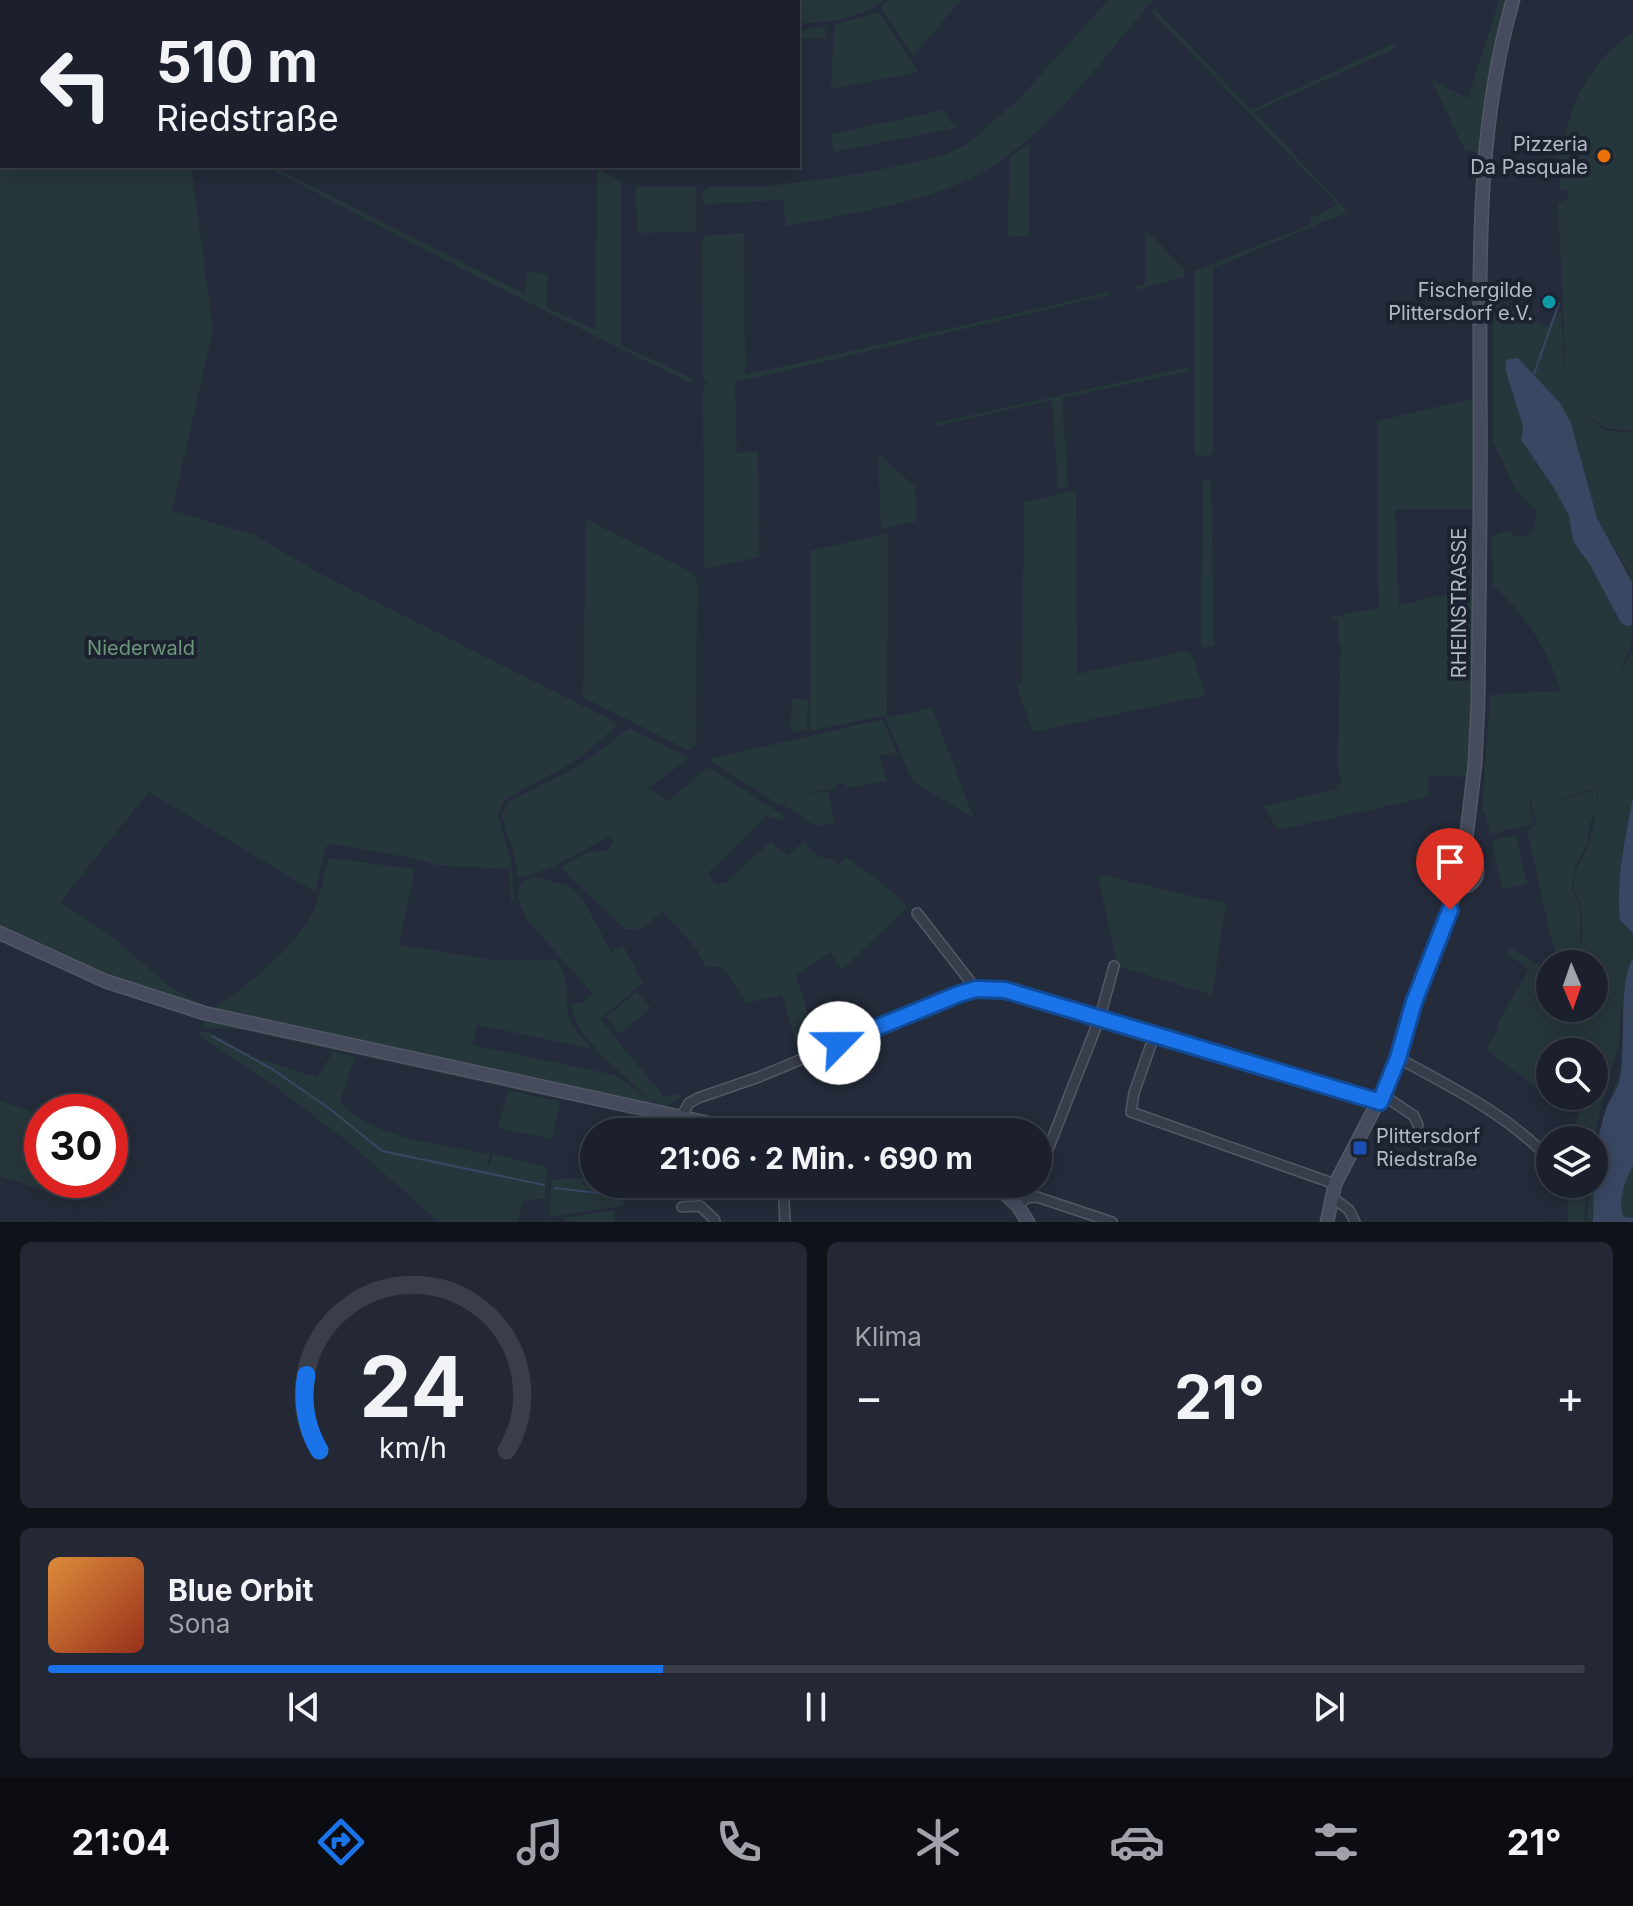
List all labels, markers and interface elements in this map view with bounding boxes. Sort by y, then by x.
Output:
text: 510 m [156,28,318,96]
icon: left [24,32,128,136]
text: Riedstraße [156,96,339,140]
place label: Pizzeria Da Pasquale [1470,132,1588,179]
marker: Pizzeria Da Pasquale [1595,147,1613,165]
place label: Fischergilde Plittersdorf e.V. [1388,278,1533,325]
marker: Fischergilde Plittersdorf e.V. [1540,293,1558,311]
street label: RHEINSTRASSE [1447,528,1471,678]
park label: Niederwald [87,636,195,660]
pin [1416,828,1484,910]
icon: arrive [1428,840,1472,884]
north arrow [1536,950,1608,1022]
map controls [1536,950,1608,1198]
position arrow [797,1001,881,1085]
button: search [1536,1038,1608,1110]
speed limit sign: 30 [24,1094,128,1198]
place label: Plittersdorf Riedstraße [1376,1124,1481,1171]
button: layers [1536,1126,1608,1198]
marker: Plittersdorf Riedstraße [1351,1139,1369,1157]
text: 21:06 · 2 Min. · 690 m [659,1140,973,1176]
text: Klima [855,1321,922,1352]
text: 24 [360,1336,467,1437]
text: 21° [1174,1361,1265,1433]
text: − [855,1370,884,1424]
text: + [1556,1370,1585,1424]
text: km/h [379,1430,447,1465]
text: Blue Orbit [168,1572,313,1608]
text: Sona [168,1608,230,1639]
icon: previous [282,1685,326,1729]
icon: pause [794,1685,838,1729]
icon: next [1307,1685,1351,1729]
icon: directions [313,1814,369,1870]
icon: music [512,1814,568,1870]
icon: phone [711,1814,767,1870]
icon: climate [910,1814,966,1870]
icon: car [1109,1814,1165,1870]
icon: filters [1308,1814,1364,1870]
text: 21:04 [71,1820,170,1864]
text: 21° [1507,1820,1562,1864]

